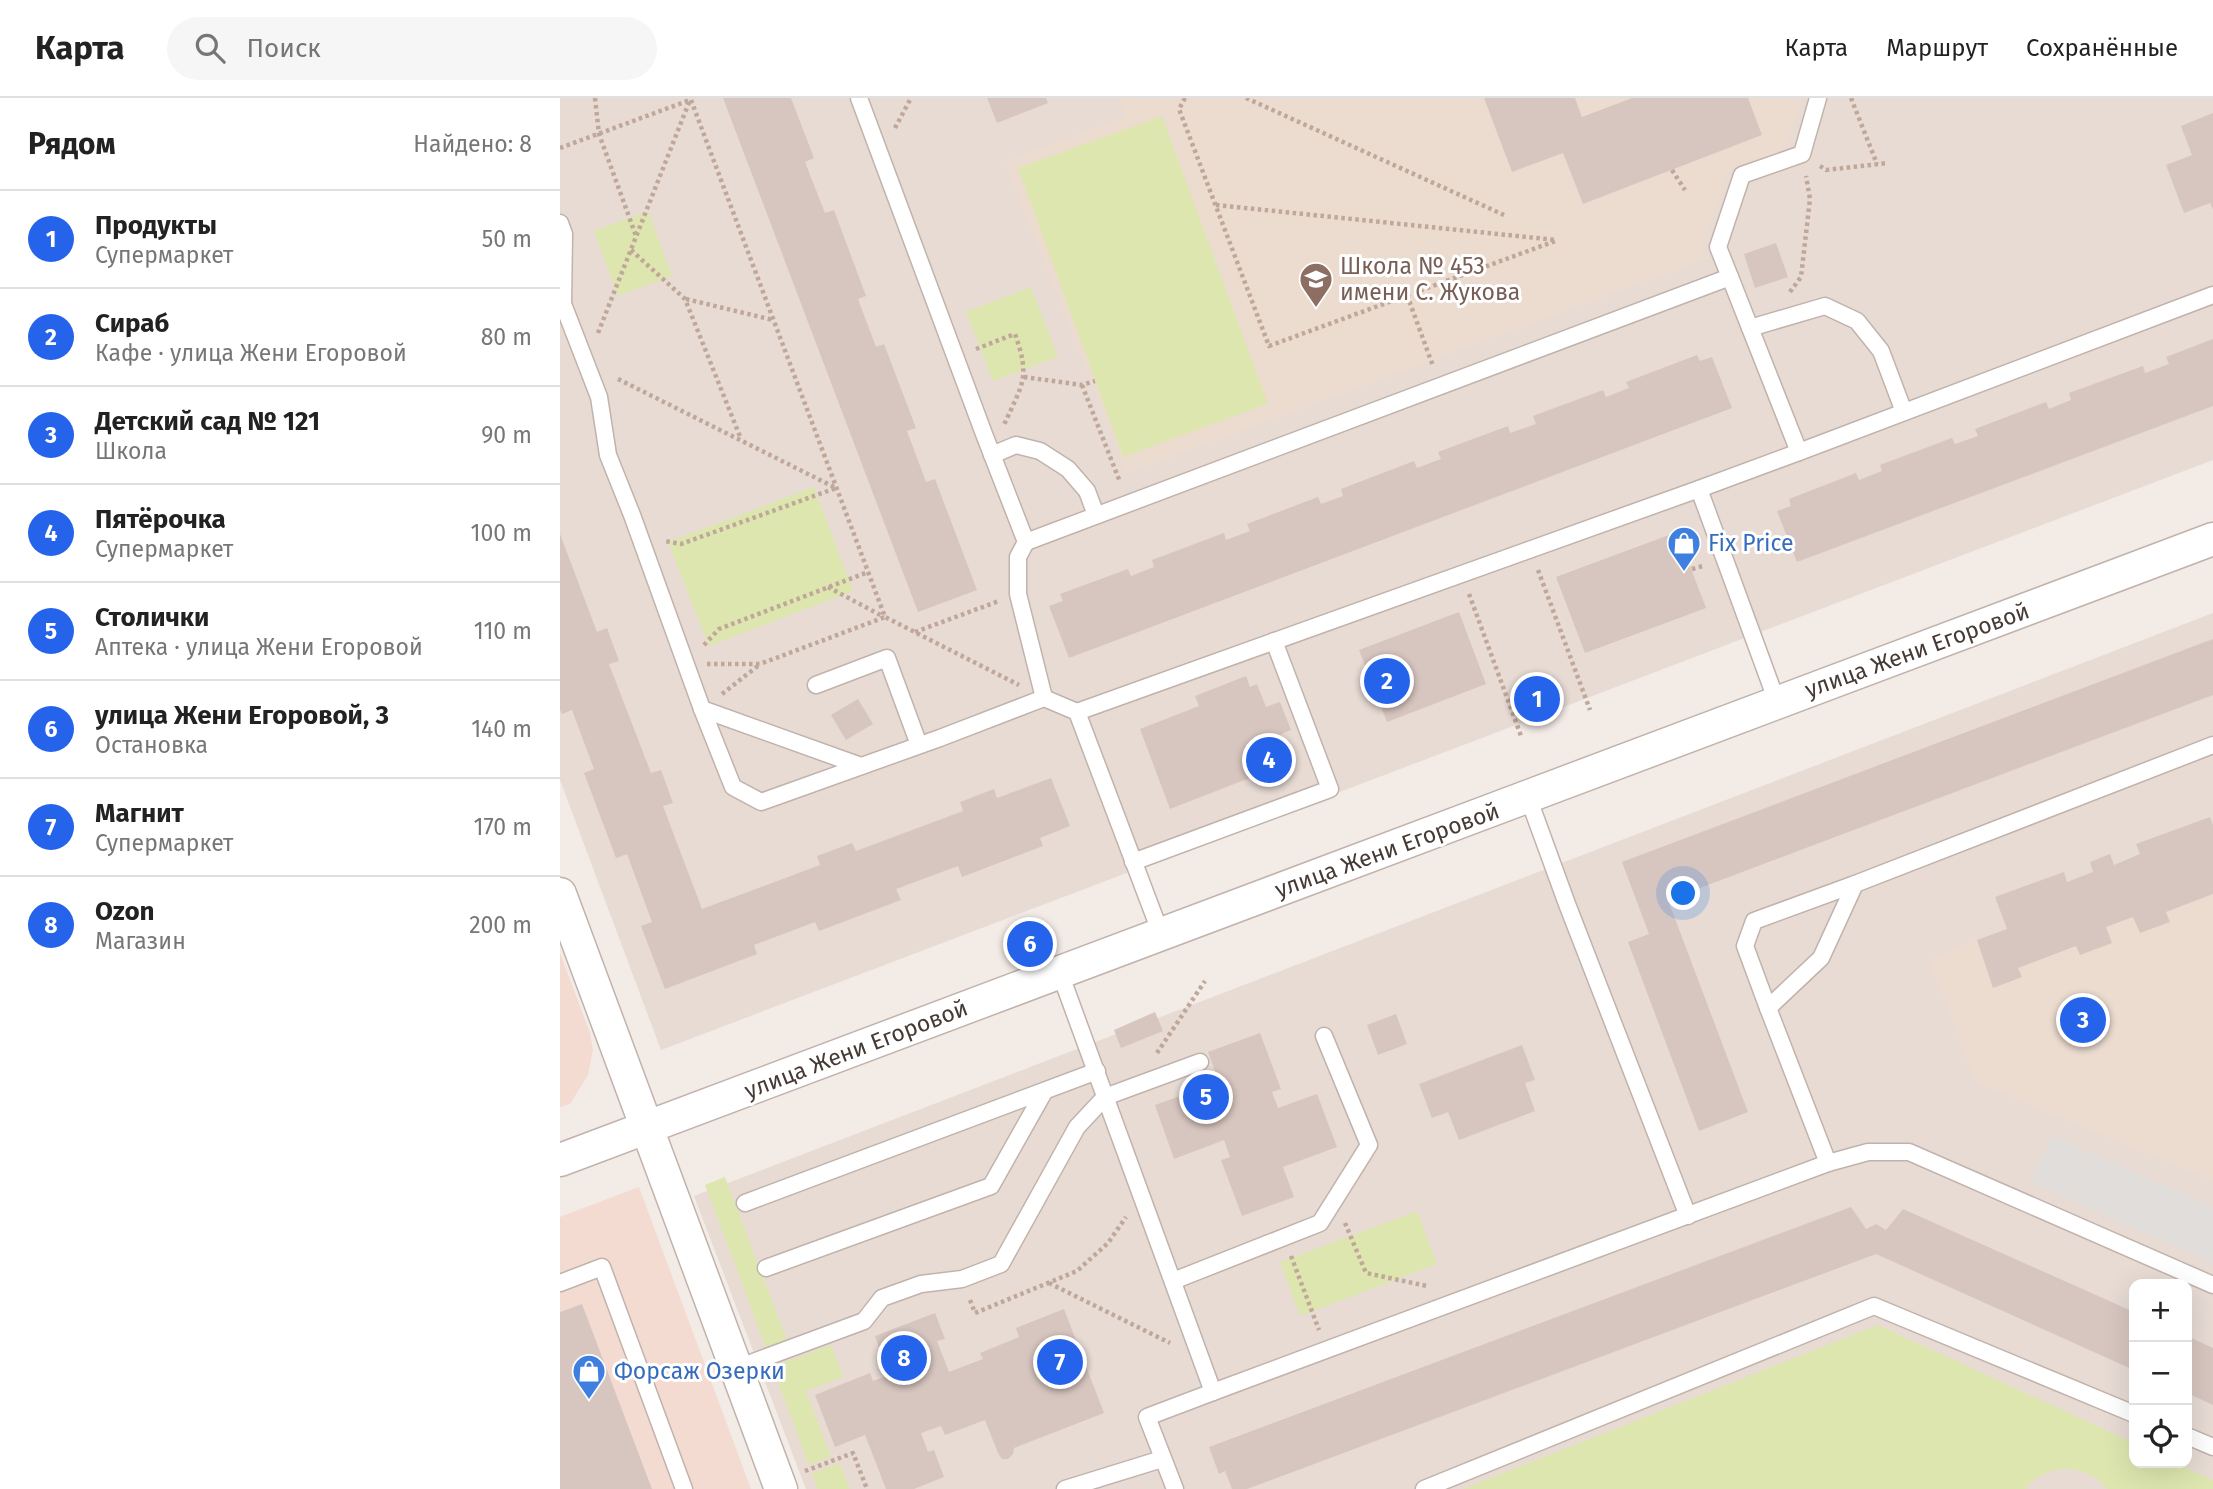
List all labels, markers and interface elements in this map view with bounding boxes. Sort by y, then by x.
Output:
search box [167,17,657,80]
text: Карта [35,28,125,68]
icon: search [191,29,229,67]
text: Поиск [247,33,321,64]
text: Карта [1785,34,1848,62]
text: Маршрут [1886,34,1988,62]
text: Сохранённые [2026,34,2178,62]
text: Рядом [28,126,116,162]
text: Найдено: 8 [413,130,532,158]
text: Продукты [95,210,217,241]
text: 1 [46,225,56,253]
text: 50 m [482,225,532,253]
text: Супермаркет [95,241,233,269]
place label: Школа № 453 имени С. Жукова [1340,252,1520,306]
school or university icon: Школа № 453 имени С. Жукова [1297,260,1335,309]
text: Сираб [95,308,169,339]
text: 2 [45,323,57,351]
text: 80 m [481,323,532,351]
text: Кафе · улица Жени Егоровой [95,339,407,367]
text: Детский сад № 121 [95,406,320,437]
text: 3 [45,421,57,449]
text: 90 m [481,421,532,449]
text: Школа [95,437,167,465]
text: Пятёрочка [95,504,226,535]
text: 4 [45,519,58,547]
text: 100 m [471,519,532,547]
shop icon: Fix Price [1665,524,1703,573]
place label: Fix Price [1708,529,1794,557]
text: Супермаркет [95,535,233,563]
street label: улица Жени Егоровой [1801,596,2033,704]
text: Столички [95,602,209,633]
text: 5 [45,617,57,645]
text: 110 m [474,617,532,645]
text: Аптека · улица Жени Егоровой [95,633,423,661]
pin: 2 [1364,655,1410,707]
pin: 1 [1514,673,1560,725]
text: улица Жени Егоровой, 3 [95,700,389,731]
text: 6 [45,715,57,743]
text: 140 m [471,715,532,743]
text: Остановка [95,731,208,759]
pin: 4 [1246,734,1292,786]
street label: улица Жени Егоровой [1271,796,1503,904]
text: Магнит [95,798,184,829]
text: 7 [46,813,56,841]
text: 170 m [473,813,532,841]
text: Супермаркет [95,829,233,857]
your location [1666,876,1700,910]
text: Ozon [95,896,155,927]
text: 8 [44,911,58,939]
text: 200 m [469,911,532,939]
pin: 6 [1007,918,1053,970]
text: Магазин [95,927,186,955]
street label: улица Жени Егоровой [740,993,972,1105]
pin: 3 [2060,994,2106,1046]
pin: 5 [1183,1071,1229,1123]
map controls [2129,1279,2192,1468]
button: + [2129,1279,2192,1342]
pin: 8 [881,1332,927,1384]
pin: 7 [1037,1336,1083,1388]
button: − [2129,1342,2192,1405]
shop icon: Форсаж Озерки [570,1352,608,1401]
place label: Форсаж Озерки [614,1357,785,1385]
button: locate [2129,1405,2192,1468]

